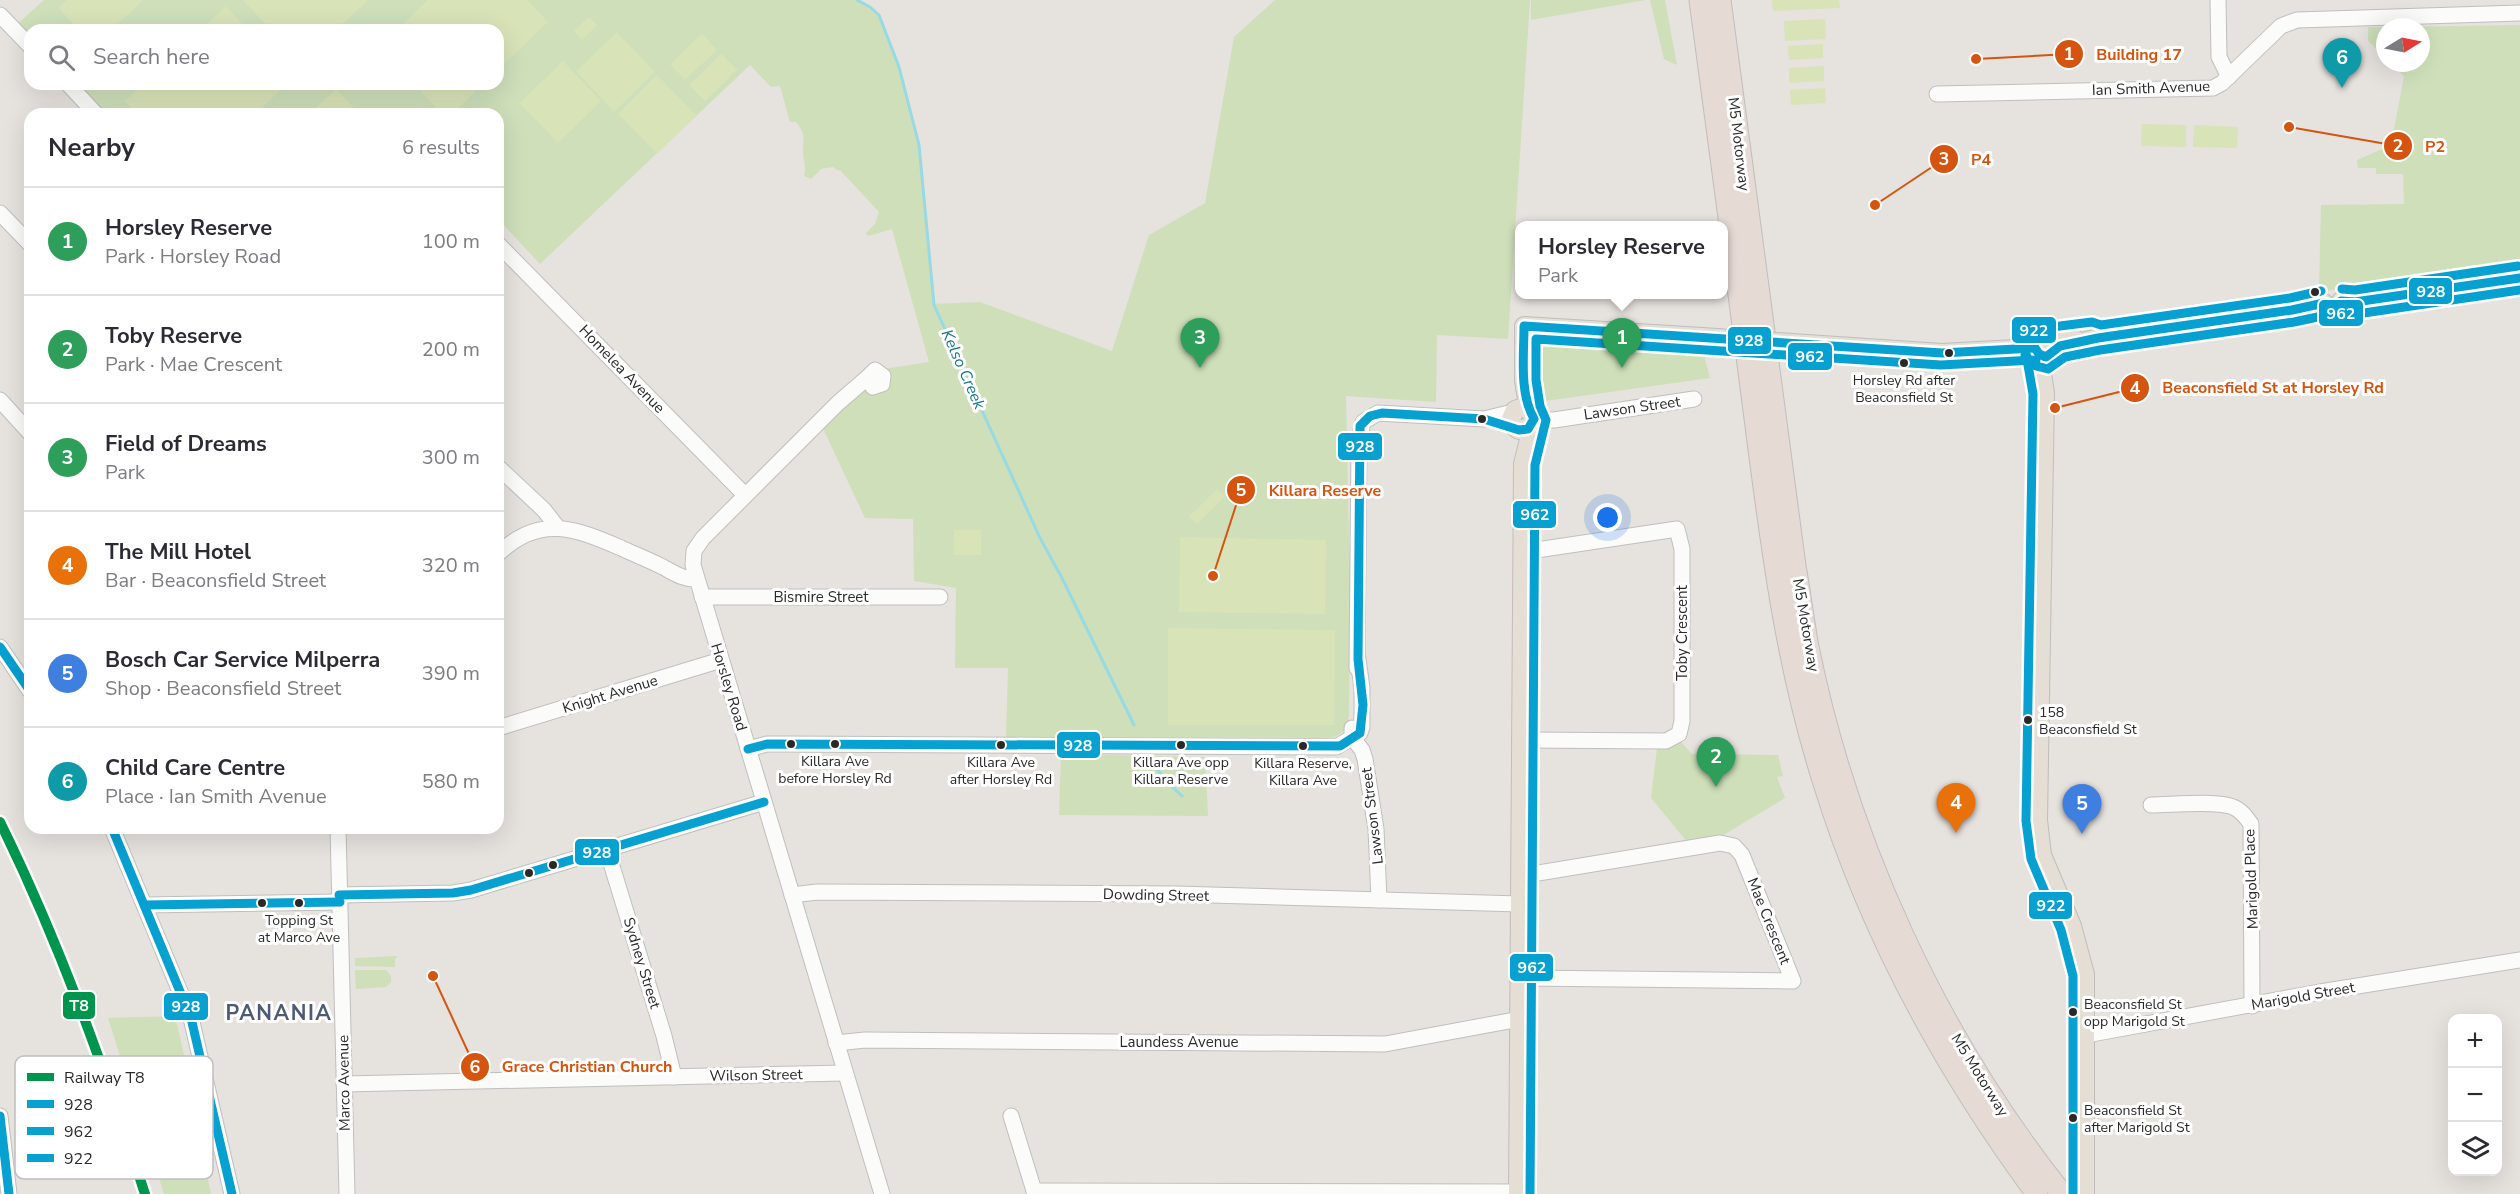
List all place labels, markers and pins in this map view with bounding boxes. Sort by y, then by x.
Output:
callout: Building 17 [2054,37,2194,71]
pin: 6 [2322,38,2362,88]
callout: P2 [2383,129,2457,163]
callout: P4 [1929,142,2003,176]
unlabelled marker [2309,286,2321,298]
pin: 3 [1180,318,1220,368]
pin: 1 [1602,318,1642,368]
unlabelled marker [1943,347,1955,359]
marker: Horsley Rd after Beaconsfield St [1898,357,1910,369]
place label: Horsley Rd after Beaconsfield St [1853,371,1955,407]
callout: Beaconsfield St at Horsley Rd [2120,371,2396,405]
unlabelled marker [1476,413,1488,425]
callout: Killara Reserve [1226,473,1393,507]
place label: 158 Beaconsfield St [2039,703,2137,739]
marker: 158 Beaconsfield St [2022,714,2034,726]
unlabelled marker [785,738,797,750]
marker: Killara Ave before Horsley Rd [829,738,841,750]
pin: 2 [1696,738,1736,787]
marker: Killara Ave after Horsley Rd [995,739,1007,751]
marker: Killara Ave opp Killara Reserve [1175,739,1187,751]
marker: Killara Reserve, Killara Ave [1297,740,1309,752]
place label: Killara Ave before Horsley Rd [778,752,892,788]
place label: Killara Ave after Horsley Rd [950,753,1052,789]
place label: Killara Ave opp Killara Reserve [1133,753,1229,789]
place label: Killara Reserve, Killara Ave [1254,754,1352,790]
pin: 4 [1936,784,1976,833]
pin: 5 [2062,784,2102,834]
unlabelled marker [547,859,559,871]
unlabelled marker [523,867,535,879]
unlabelled marker [256,897,268,909]
marker: Topping St at Marco Ave [293,897,305,909]
place label: Topping St at Marco Ave [258,911,340,947]
place label: Beaconsfield St opp Marigold St [2084,995,2185,1031]
marker: Beaconsfield St opp Marigold St [2067,1006,2079,1018]
callout: Grace Christian Church [460,1050,684,1084]
place label: Beaconsfield St after Marigold St [2084,1101,2190,1137]
marker: Beaconsfield St after Marigold St [2067,1112,2079,1124]

